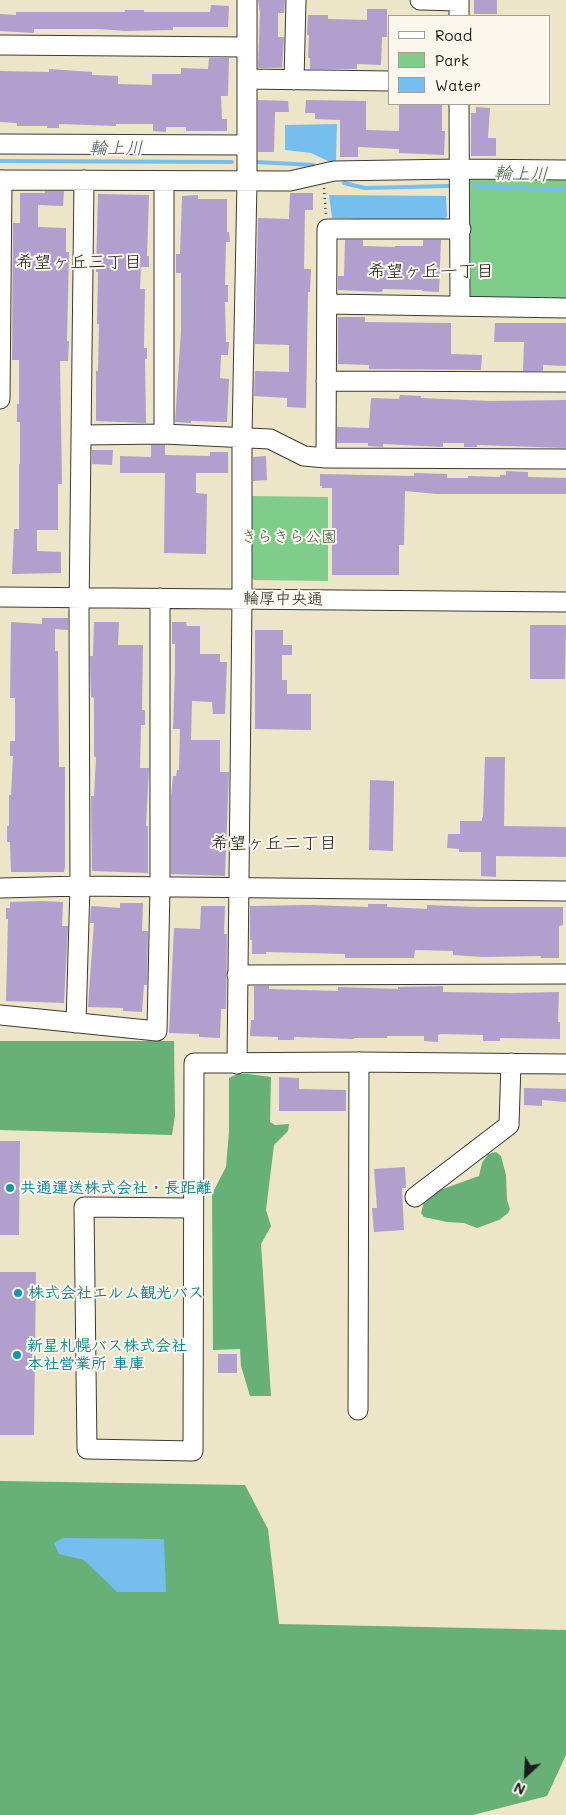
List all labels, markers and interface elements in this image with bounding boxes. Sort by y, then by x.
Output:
legend [388,15,551,105]
text: Road [435,25,472,45]
text: Park [435,50,469,70]
text: Water [435,75,481,95]
water label: 輪上川 [89,137,143,159]
water label: 輪上川 [494,162,548,186]
district label: 希望ヶ丘三丁目 [16,251,142,273]
district label: 希望ヶ丘一丁目 [368,260,494,282]
park label: きらきら公園 [241,527,337,547]
street label: 輪厚中央通 [243,589,323,609]
district label: 希望ヶ丘二丁目 [211,832,337,854]
place label: 共通運送株式会社・長距離 [20,1178,212,1198]
marker: 共通運送株式会社・長距離 [4,1182,16,1194]
place label: 株式会社エルム観光バス [28,1283,204,1303]
marker: 株式会社エルム観光バス [12,1287,24,1299]
place label: 新星札幌バス株式会社 本社営業所 車庫 [27,1336,187,1374]
marker: 新星札幌バス株式会社 本社営業所 車庫 [11,1349,23,1361]
north arrow [501,1750,551,1800]
text: N [511,1778,528,1800]

